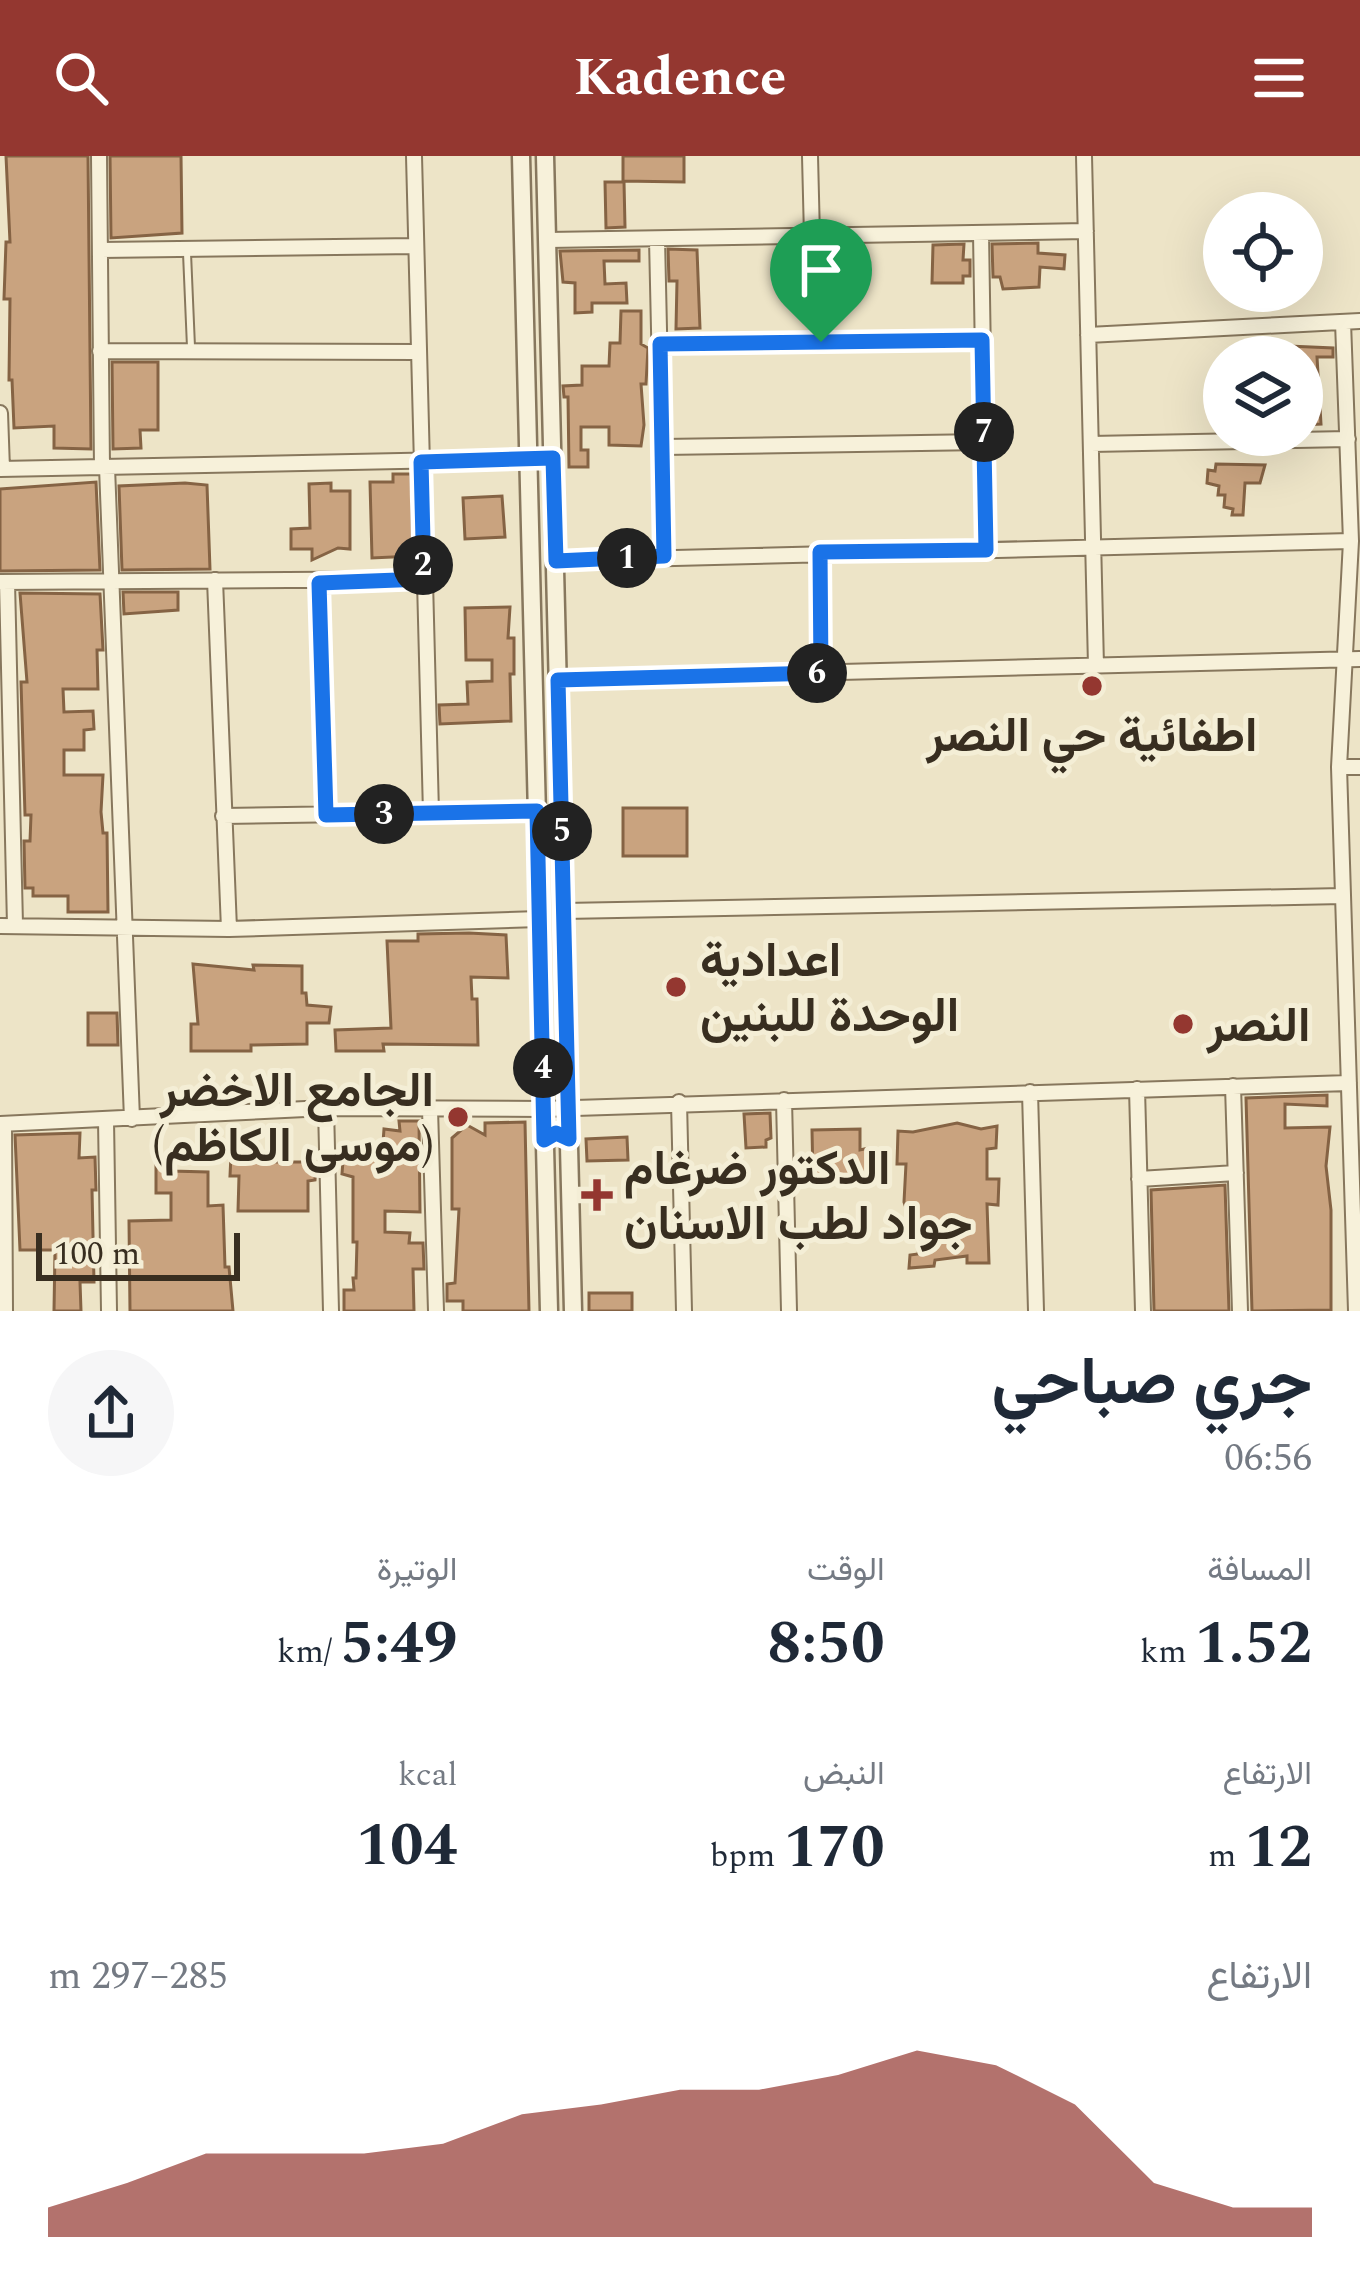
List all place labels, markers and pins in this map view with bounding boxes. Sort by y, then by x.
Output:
pin [770,219,872,342]
pin: 7 [954,402,1014,462]
pin: 1 [597,528,657,588]
pin: 2 [393,535,453,595]
pin: 6 [787,643,847,703]
marker: اطفائية حي النصر [1079,673,1105,699]
place label: اطفائية حي النصر [925,700,1258,774]
pin: 3 [354,784,414,844]
pin: 5 [532,801,592,861]
place label: اعدادية الوحدة للبنين [700,925,959,1053]
marker: اعدادية الوحدة للبنين [663,974,689,1000]
place label: النصر [1205,990,1310,1063]
marker: النصر [1170,1011,1196,1037]
pin: 4 [513,1038,573,1098]
place label: الجامع الاخضر (موسى الكاظم) [152,1055,434,1183]
marker: الجامع الاخضر (موسى الكاظم) [445,1104,471,1130]
place label: الدكتور ضرغام جواد لطب الاسنان [624,1133,973,1261]
marker: الدكتور ضرغام جواد لطب الاسنان [581,1179,613,1211]

